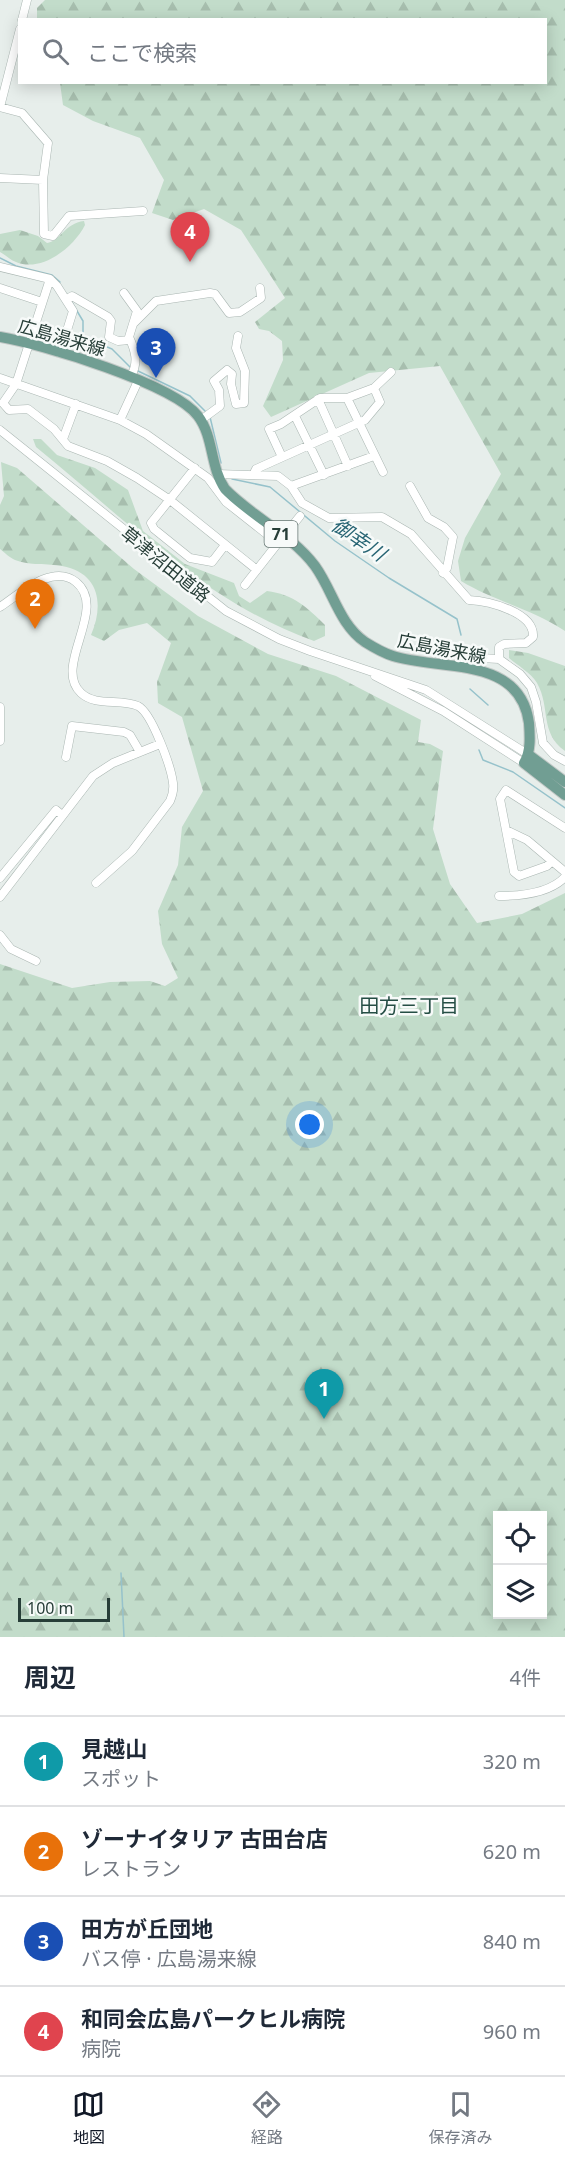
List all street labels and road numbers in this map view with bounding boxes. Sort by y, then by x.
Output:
street label: 広島湯来線 [15,313,109,361]
street label: 草津沼田道路 [116,521,216,607]
road number: 71 [264,521,298,547]
street label: 広島湯来線 [396,628,488,668]

